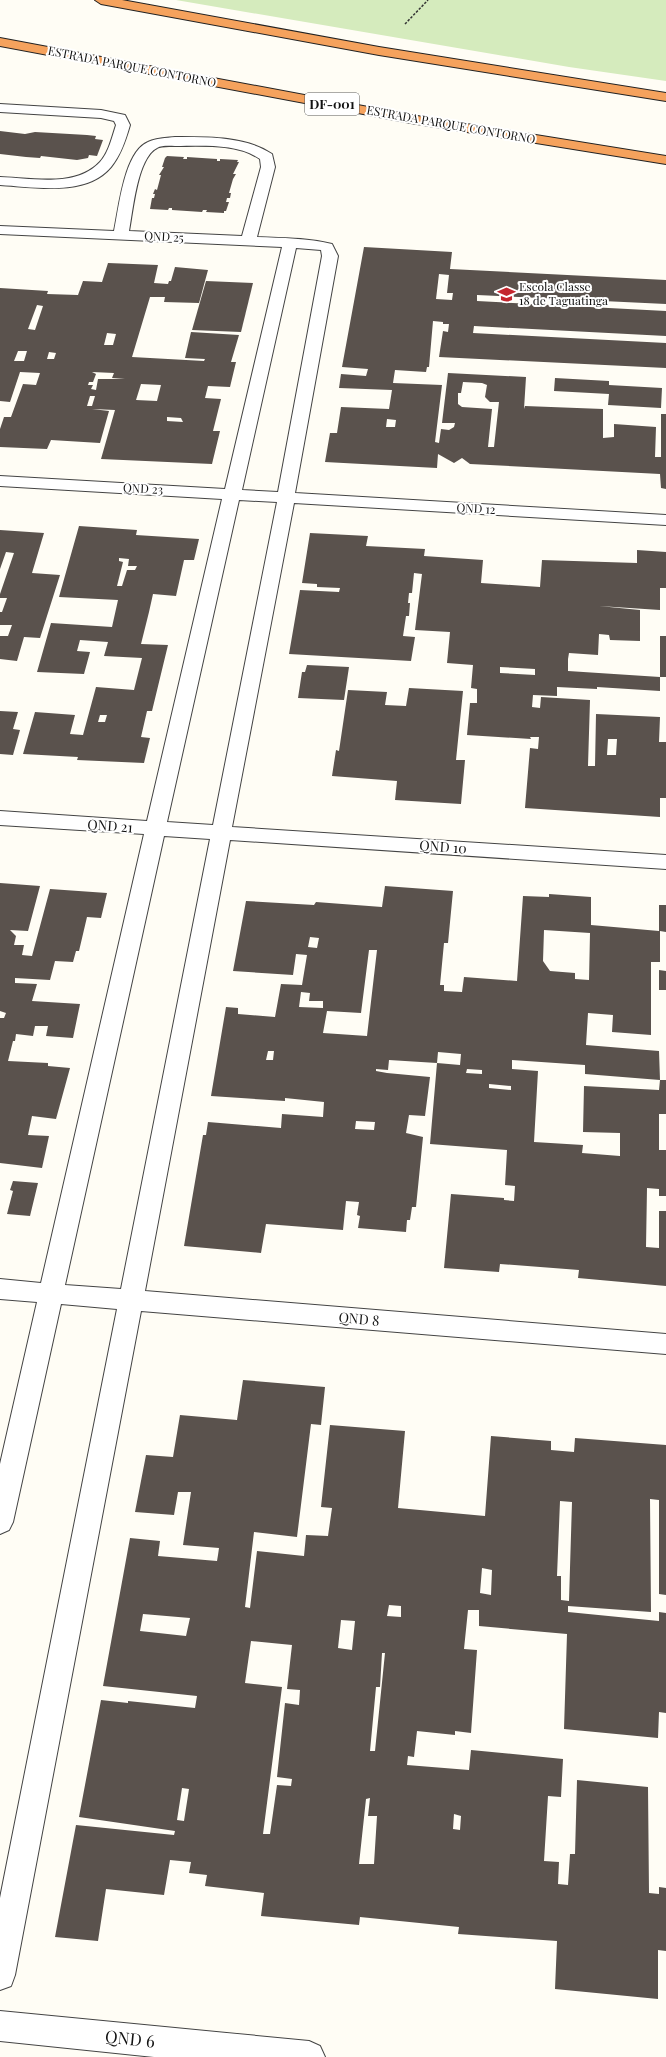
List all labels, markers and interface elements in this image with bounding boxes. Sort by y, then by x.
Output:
street label: ESTRADA PARQUE CONTORNO [47,42,218,90]
road number: DF-001 [305,93,359,115]
street label: ESTRADA PARQUE CONTORNO [366,101,537,147]
street label: QND 25 [144,227,184,245]
place label: Escola Classe 18 de Taguatinga [519,278,608,308]
school or university icon: Escola Classe 18 de Taguatinga [496,284,516,304]
street label: QND 23 [123,479,163,497]
street label: QND 12 [456,499,496,517]
street label: QND 21 [87,814,133,837]
street label: QND 10 [419,835,467,858]
street label: QND 8 [338,1307,380,1330]
street label: QND 6 [104,2024,156,2052]

